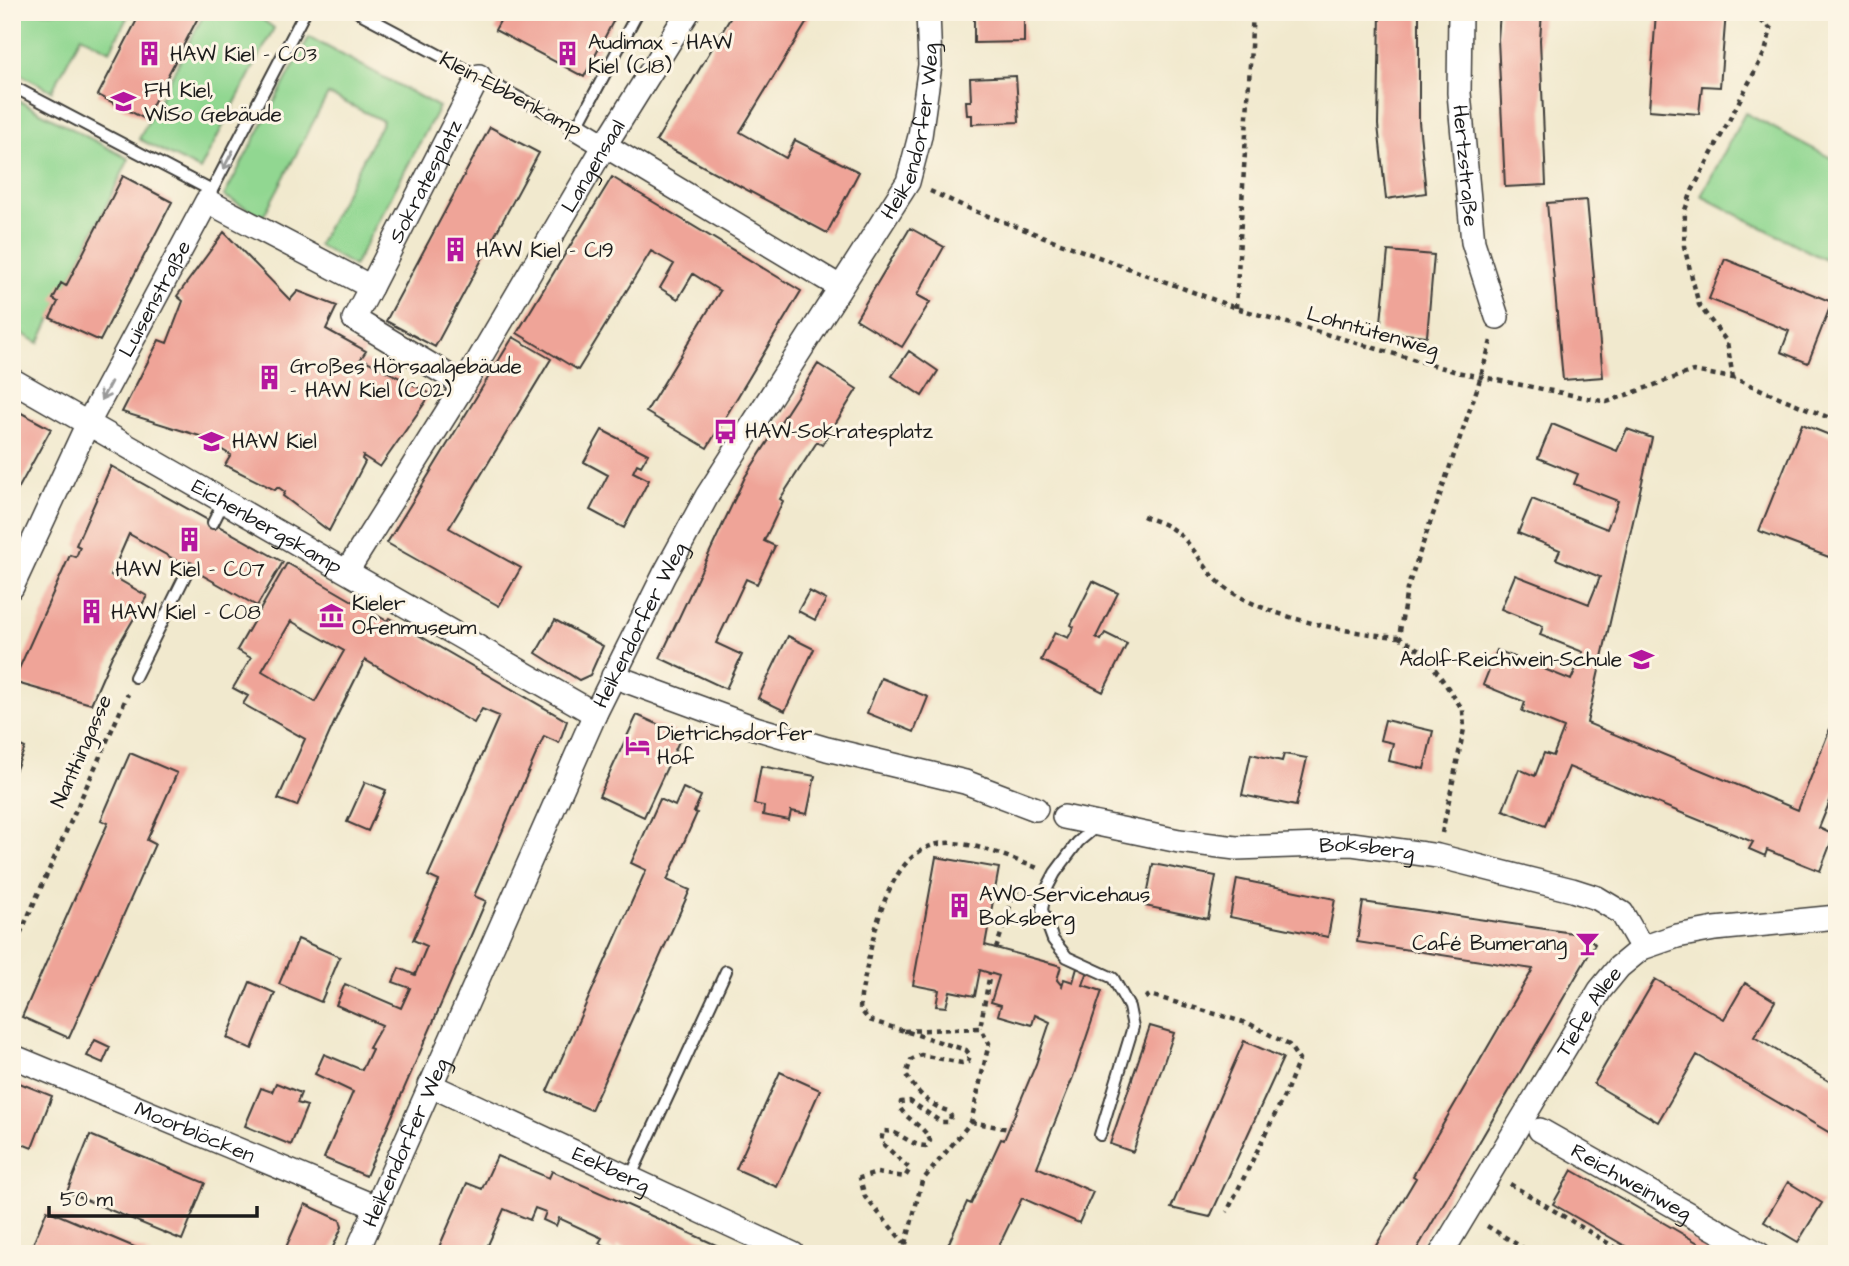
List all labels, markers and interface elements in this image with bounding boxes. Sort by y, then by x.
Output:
place label: Audimax - HAW Kiel (C18) [588,28,732,81]
building icon: HAW Kiel - C03 [136,40,164,68]
place label: HAW Kiel - C03 [170,40,317,69]
building icon: Audimax - HAW Kiel (C18) [554,40,582,68]
street label: Heikendorfer Weg [874,43,947,225]
street label: Klein-Ebbenkamp [434,45,587,145]
place label: FH Kiel, WiSo Gebäude [144,76,282,129]
school or university icon: FH Kiel, WiSo Gebäude [110,88,138,116]
street label: Hertzstraße [1445,104,1485,228]
street label: Sokratesplatz [382,114,470,248]
street label: Langensaal [554,114,632,218]
one-way arrow [221,149,235,170]
street label: Luisenstraße [112,235,198,362]
building icon: HAW Kiel - C19 [442,236,470,264]
place label: HAW Kiel - C19 [476,236,614,265]
street label: Lohntütenweg [1303,299,1442,366]
place label: Großes Hörsaalgebäude - HAW Kiel (C02) [290,352,522,405]
building icon: Großes Hörsaalgebäude - HAW Kiel (C02) [256,364,284,392]
one-way arrow [98,380,112,400]
bus stop icon: HAW-Sokratesplatz [711,417,739,445]
place label: HAW-Sokratesplatz [745,417,933,447]
school or university icon: HAW Kiel [198,427,226,455]
place label: HAW Kiel [232,427,317,456]
street label: Eichenbergskamp [186,472,348,582]
building icon: HAW Kiel - C07 [176,526,204,554]
street label: Heikendorfer Weg [586,537,696,713]
place label: HAW Kiel - C07 [115,555,265,584]
place label: Kieler Ofenmuseum [352,589,477,642]
building icon: HAW Kiel - C08 [77,598,105,626]
place label: HAW Kiel - C08 [111,598,261,627]
museum icon: Kieler Ofenmuseum [318,601,346,629]
place label: Adolf-Reichwein-Schule [1399,645,1622,674]
school or university icon: Adolf-Reichwein-Schule [1628,645,1656,673]
street label: Nanthingasse [44,690,121,813]
place label: Dietrichsdorfer Hof [657,719,813,772]
hotel icon: Dietrichsdorfer Hof [623,731,651,759]
street label: Boksberg [1319,829,1416,870]
place label: AWO-Servicehaus Boksberg [979,880,1150,935]
building icon: AWO-Servicehaus Boksberg [945,892,973,920]
place label: Café Bumerang [1412,929,1567,960]
bar icon: Café Bumerang [1573,929,1601,957]
street label: Tiefe Allee [1549,960,1629,1062]
street label: Heikendorfer Weg [356,1053,458,1232]
street label: Moorblöcken [130,1094,259,1170]
street label: Reichweinweg [1565,1136,1697,1230]
street label: Eekberg [568,1139,655,1202]
scale bar [49,1175,257,1219]
text: 50 m [60,1185,114,1214]

